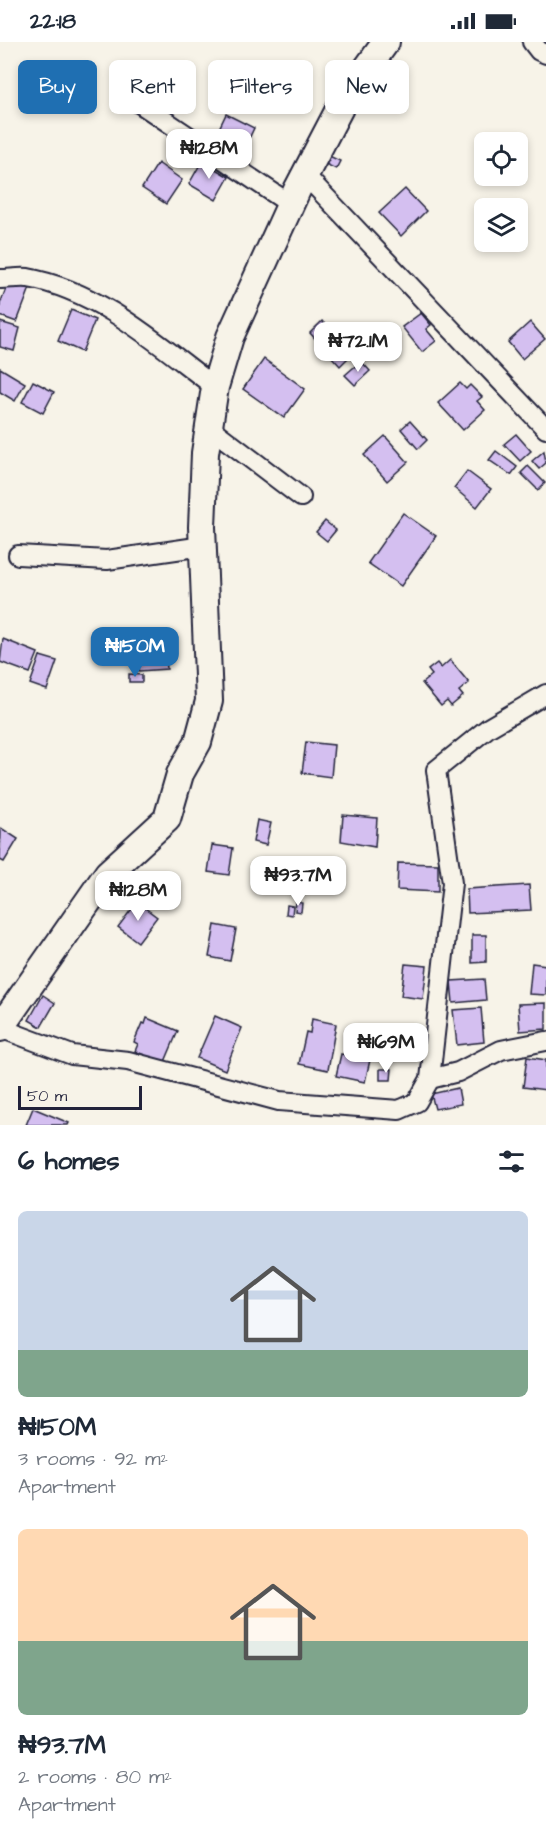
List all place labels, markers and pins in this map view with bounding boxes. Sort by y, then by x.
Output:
pin: ₦128M [167,129,251,180]
pin: ₦72.1M [309,322,407,373]
pin: ₦150M [93,627,177,678]
pin: ₦93.7M [249,856,347,907]
pin: ₦128M [96,871,180,922]
pin: ₦169M [344,1023,428,1074]

